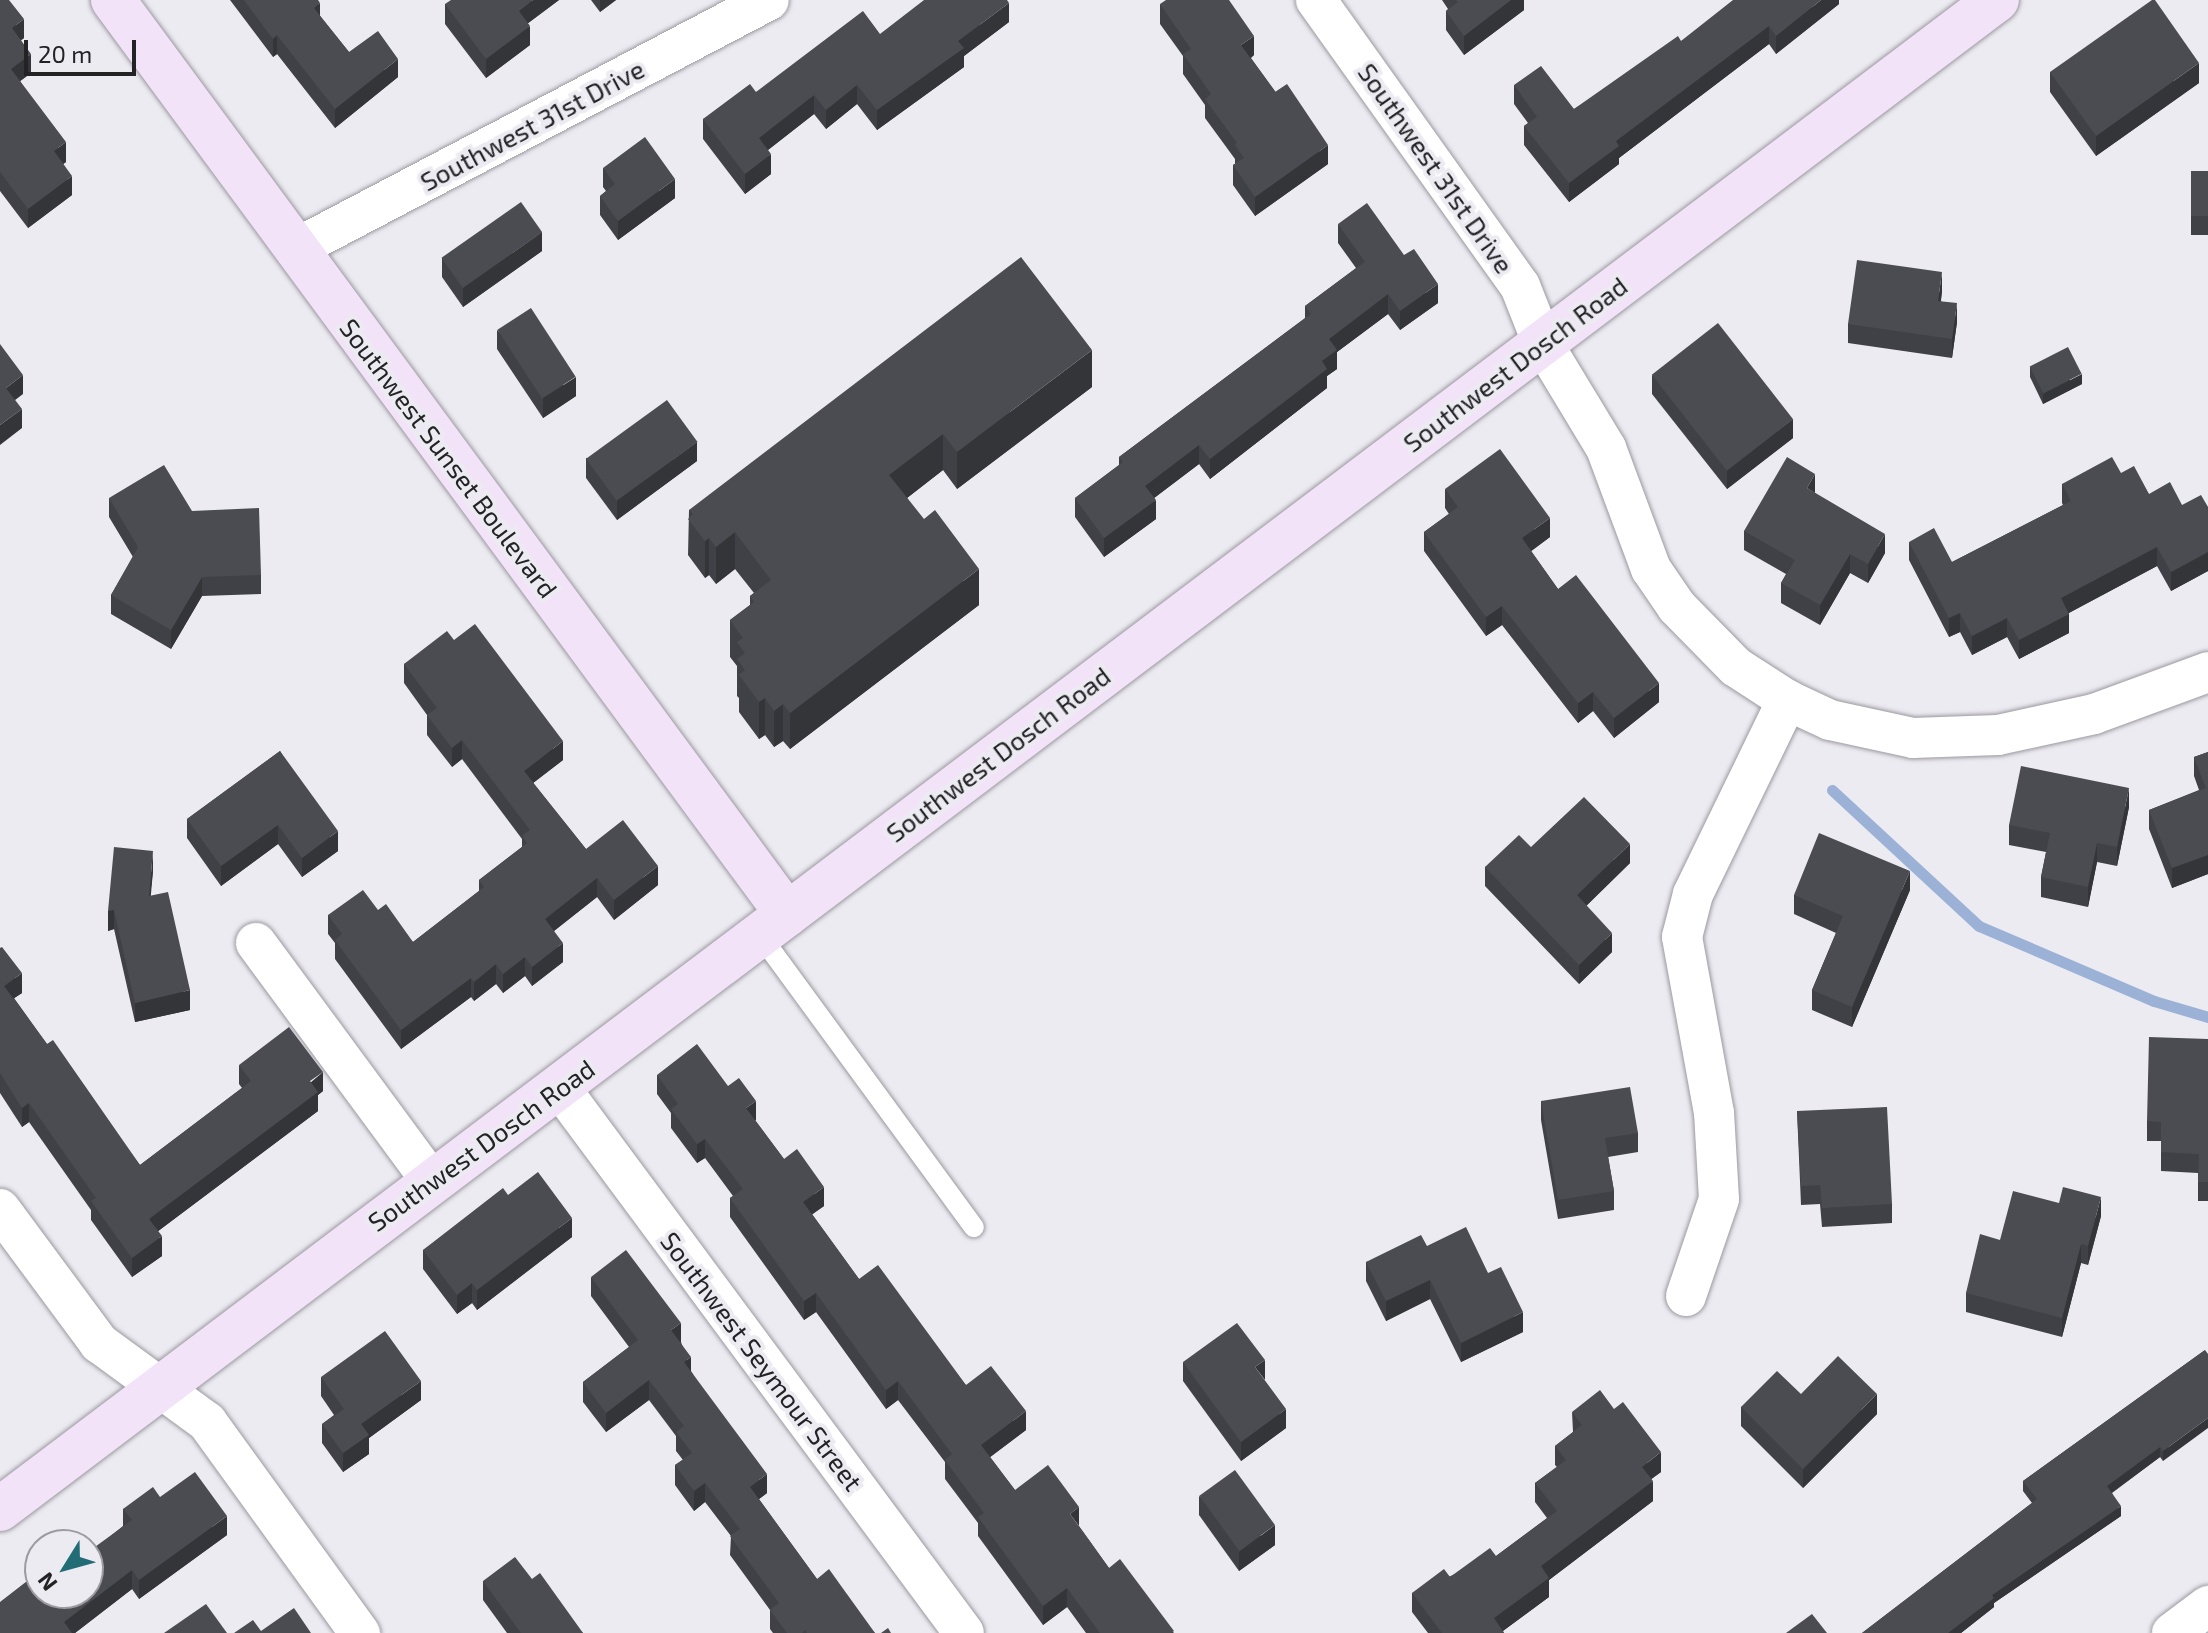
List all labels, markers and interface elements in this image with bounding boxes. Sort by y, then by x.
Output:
scale bar [28,24,140,74]
text: 20 m [38,39,92,68]
street label: Southwest 31st Drive [415,53,649,197]
street label: Southwest 31st Drive [1352,57,1520,279]
street label: Southwest Dosch Road [1397,270,1633,458]
street label: Southwest Sunset Boulevard [334,312,564,604]
street label: Southwest Dosch Road [880,660,1116,848]
street label: Southwest Dosch Road [362,1052,600,1238]
street label: Southwest Seymour Street [654,1225,870,1497]
north arrow [24,1529,104,1609]
text: N [31,1568,62,1596]

